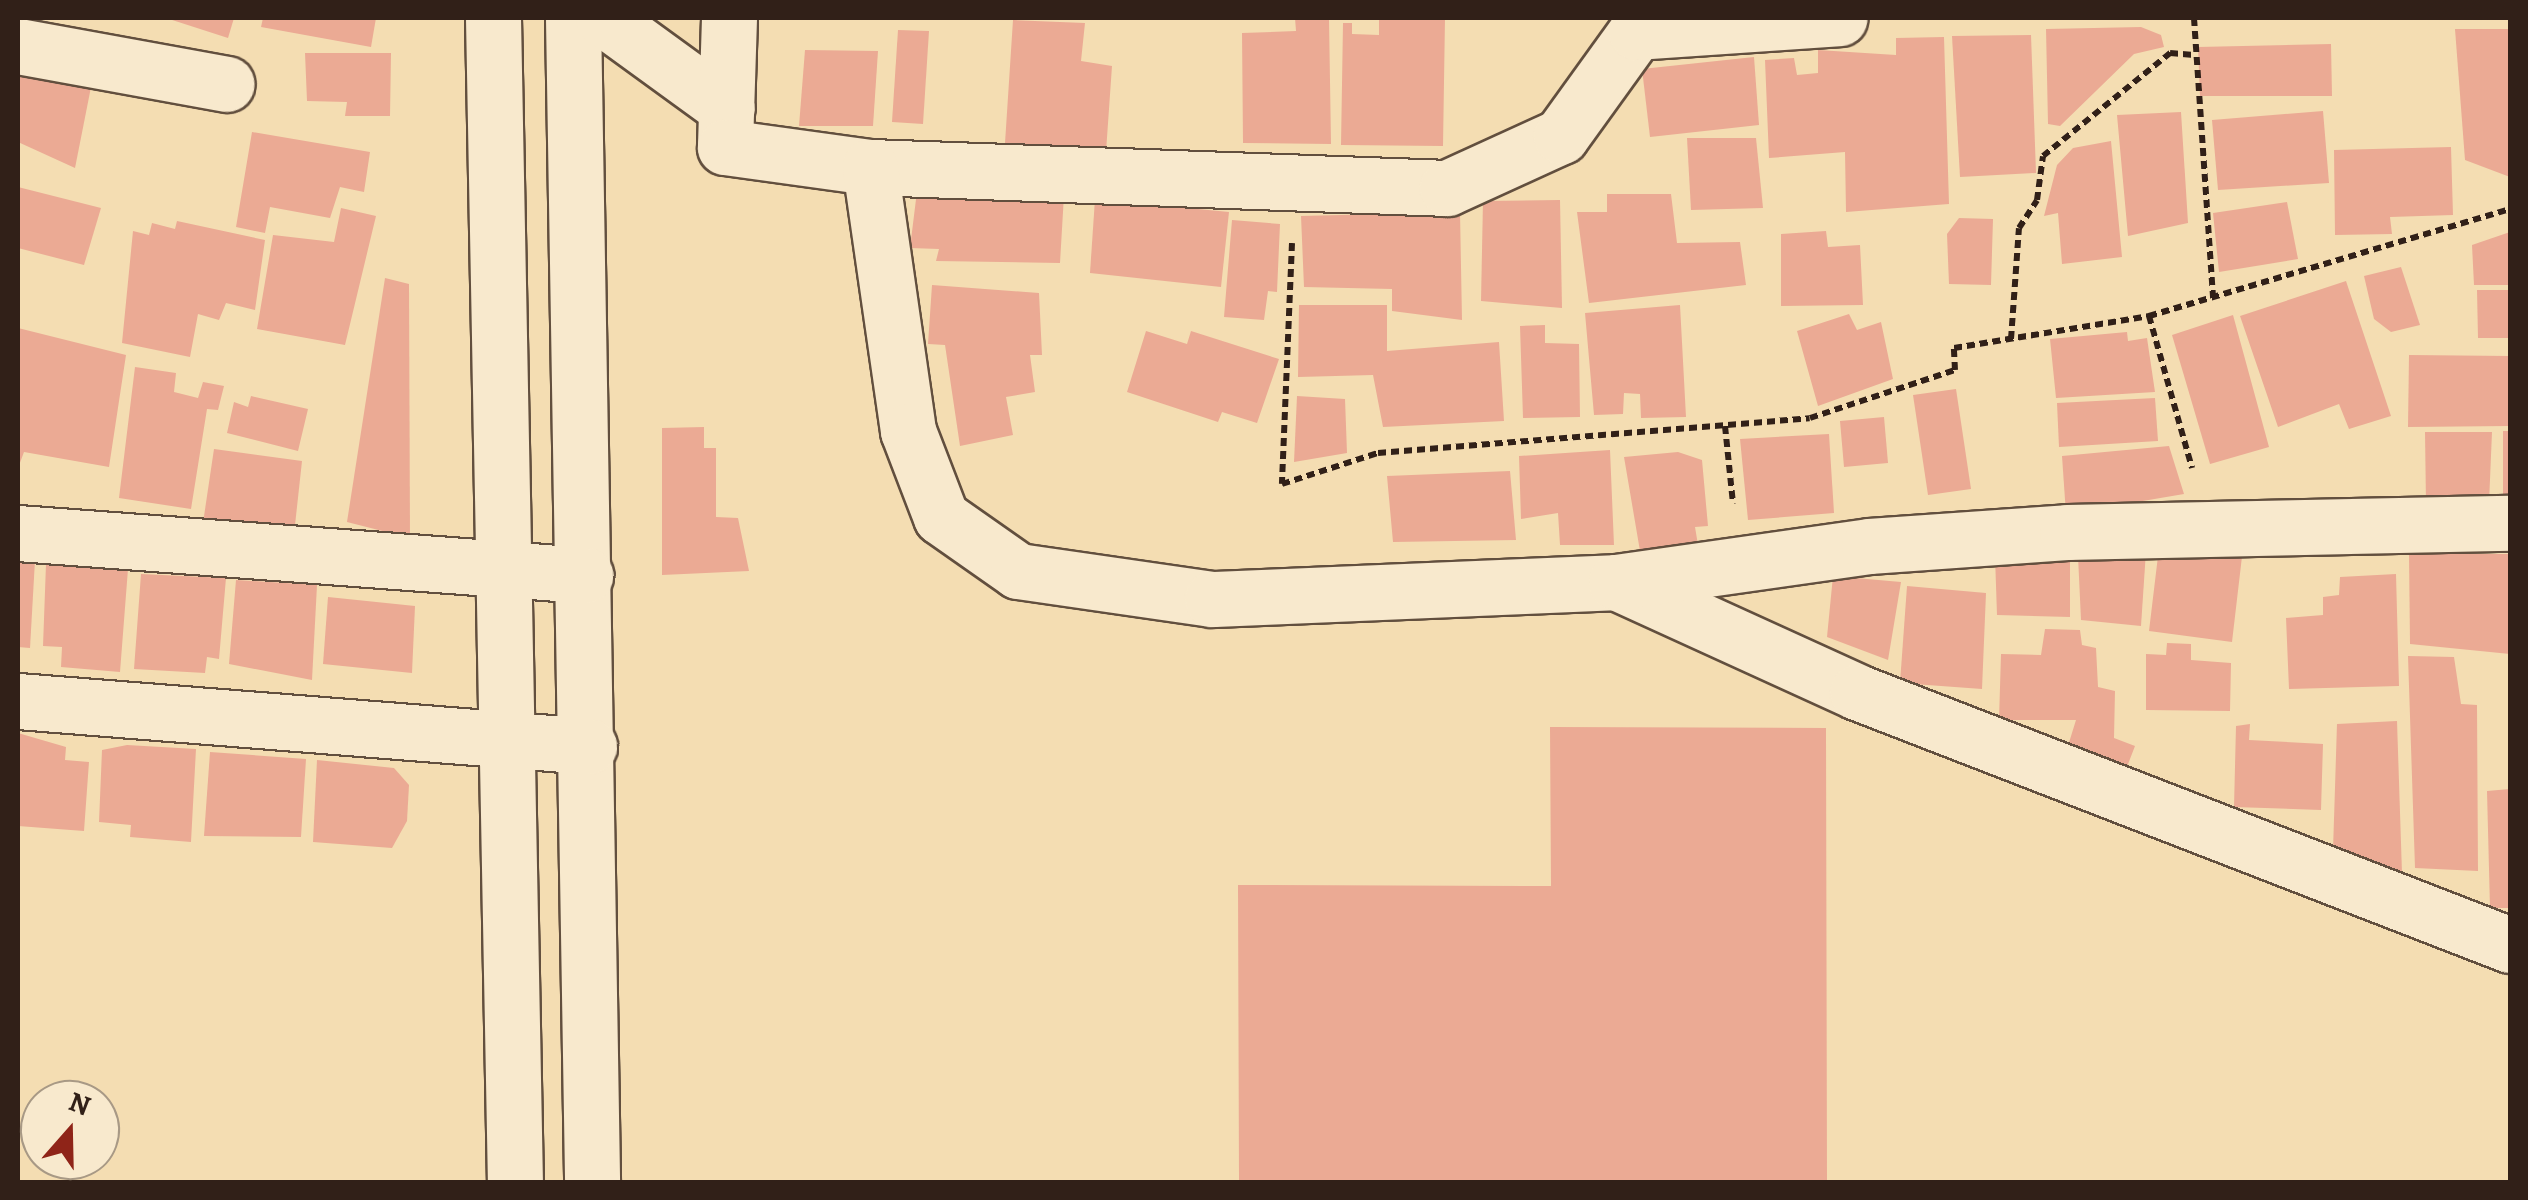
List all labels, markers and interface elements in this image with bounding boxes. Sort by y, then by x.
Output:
north arrow [20,1080,120,1180]
text: N [63,1082,96,1125]

